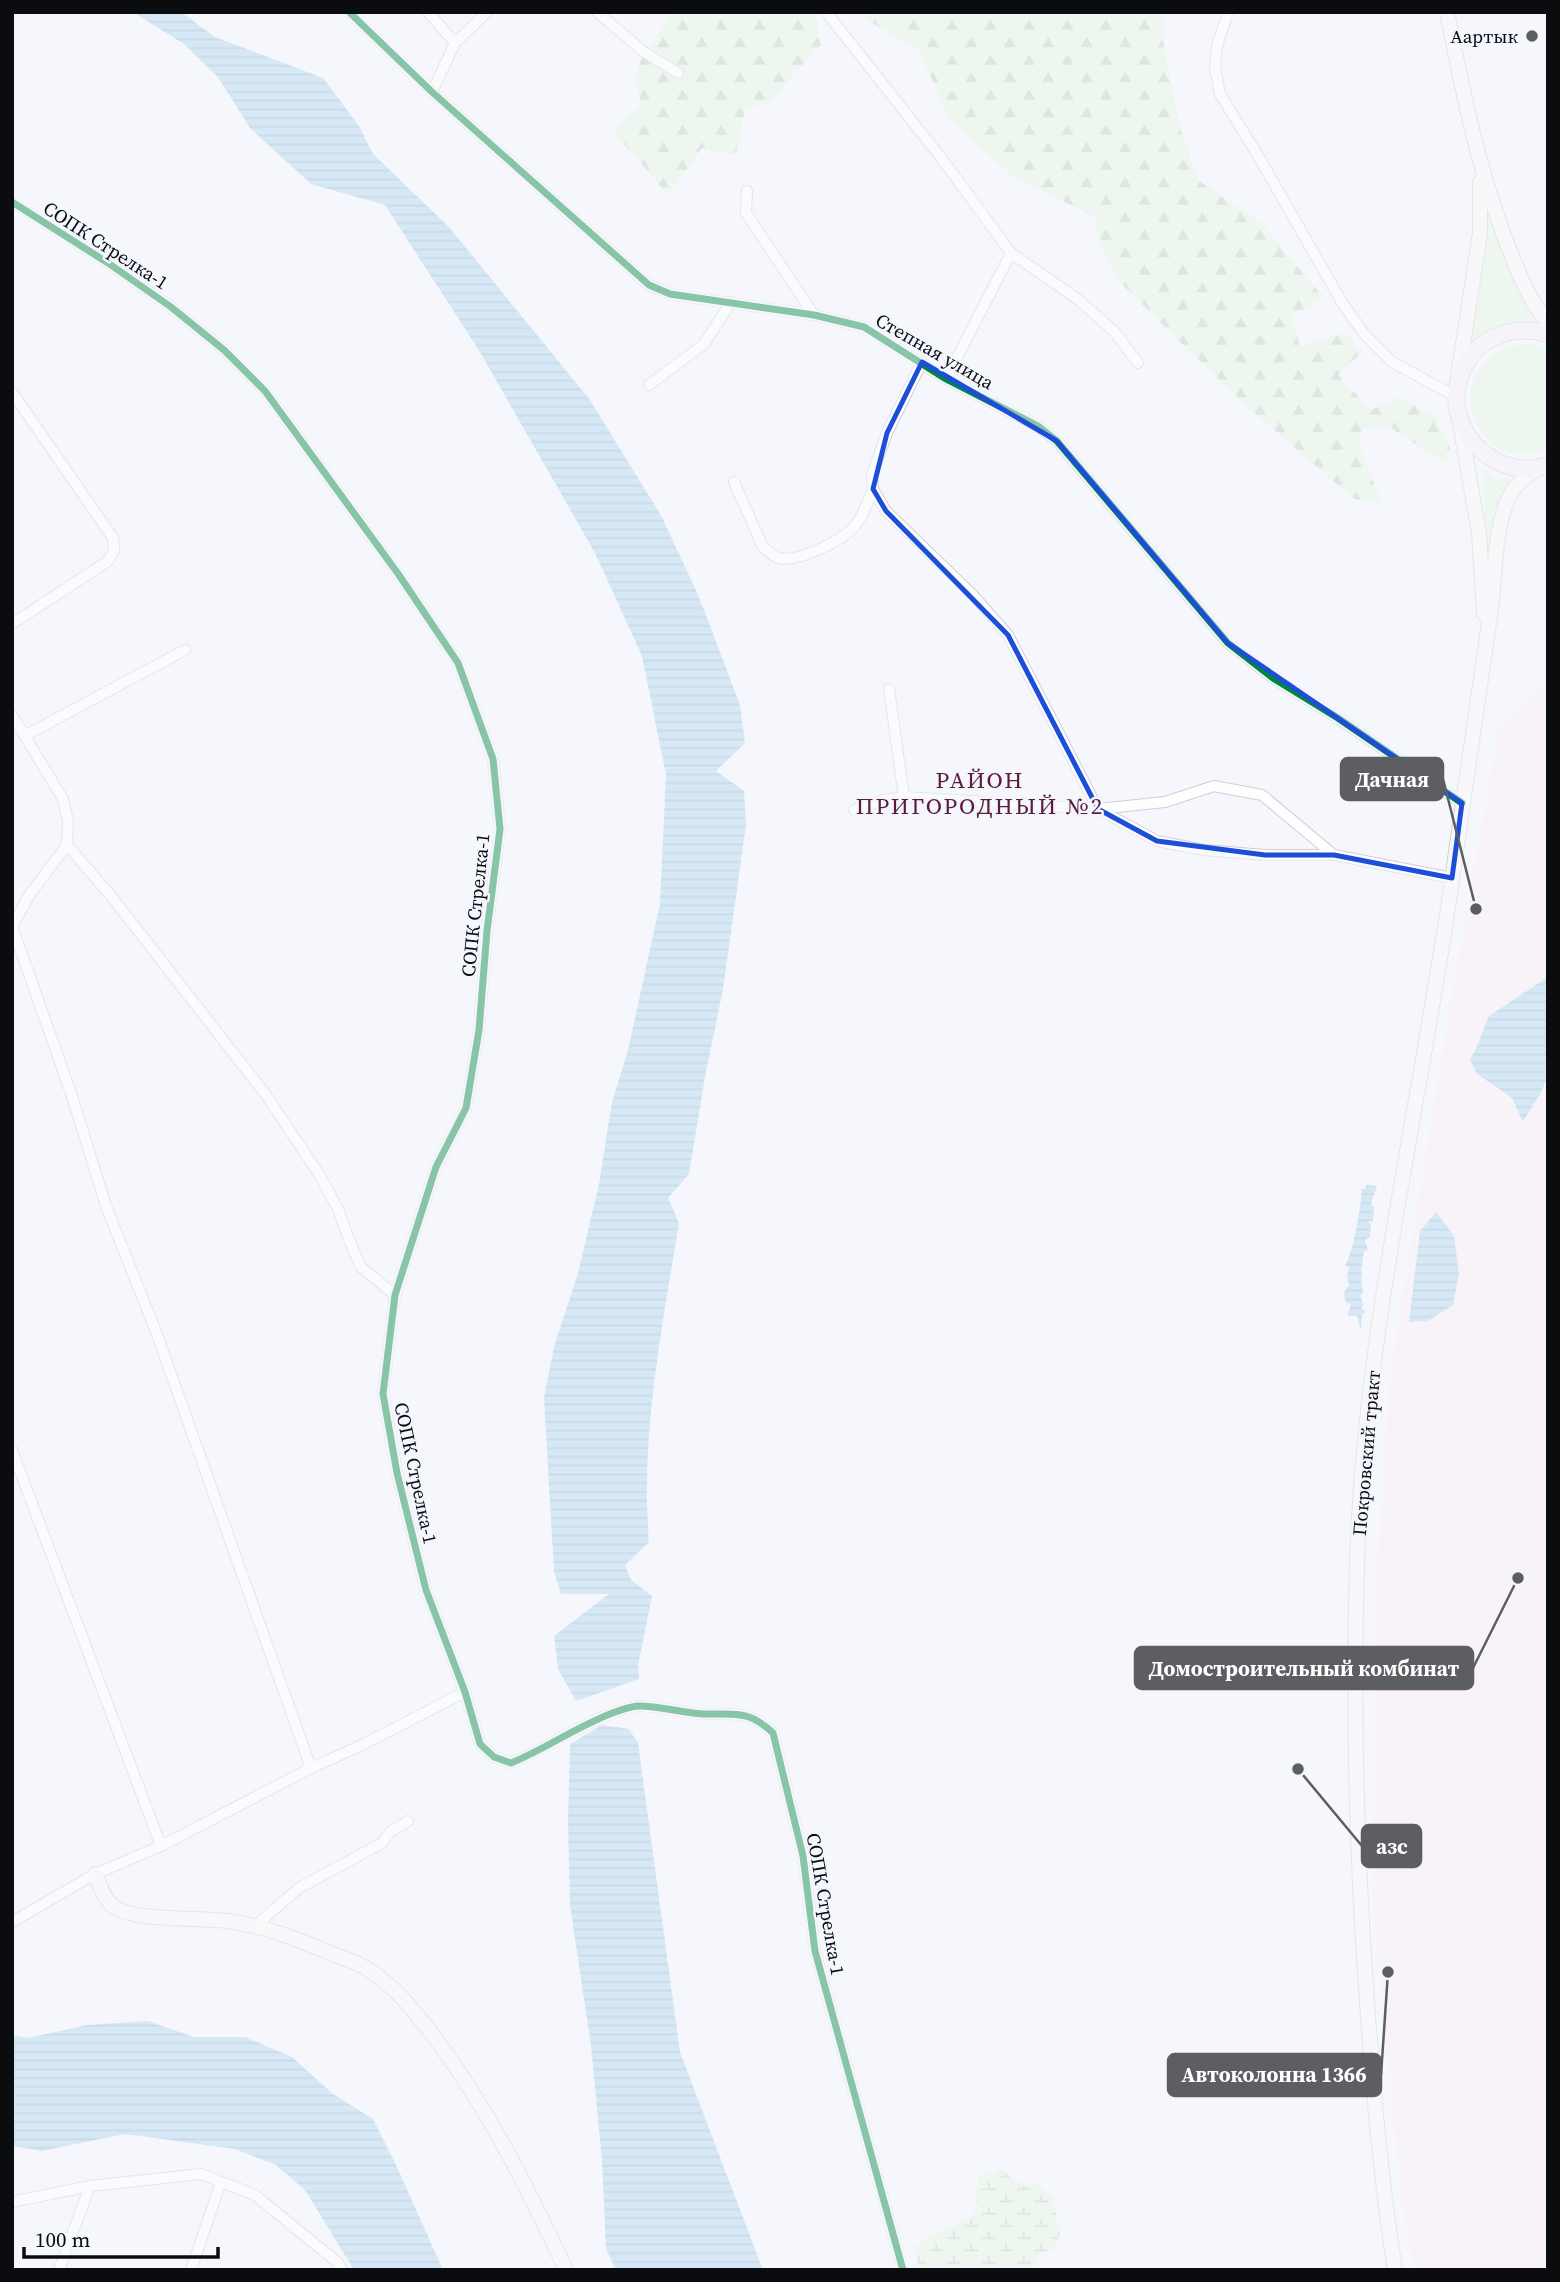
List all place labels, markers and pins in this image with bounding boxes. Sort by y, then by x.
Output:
place label: Аартык [1450,23,1518,49]
marker: Аартык [1524,28,1540,44]
callout: Дачная [1341,758,1443,800]
callout: Домостроительный комбинат [1135,1647,1473,1689]
callout: азс [1362,1825,1421,1867]
callout: Автоколонна 1366 [1168,2054,1381,2096]

